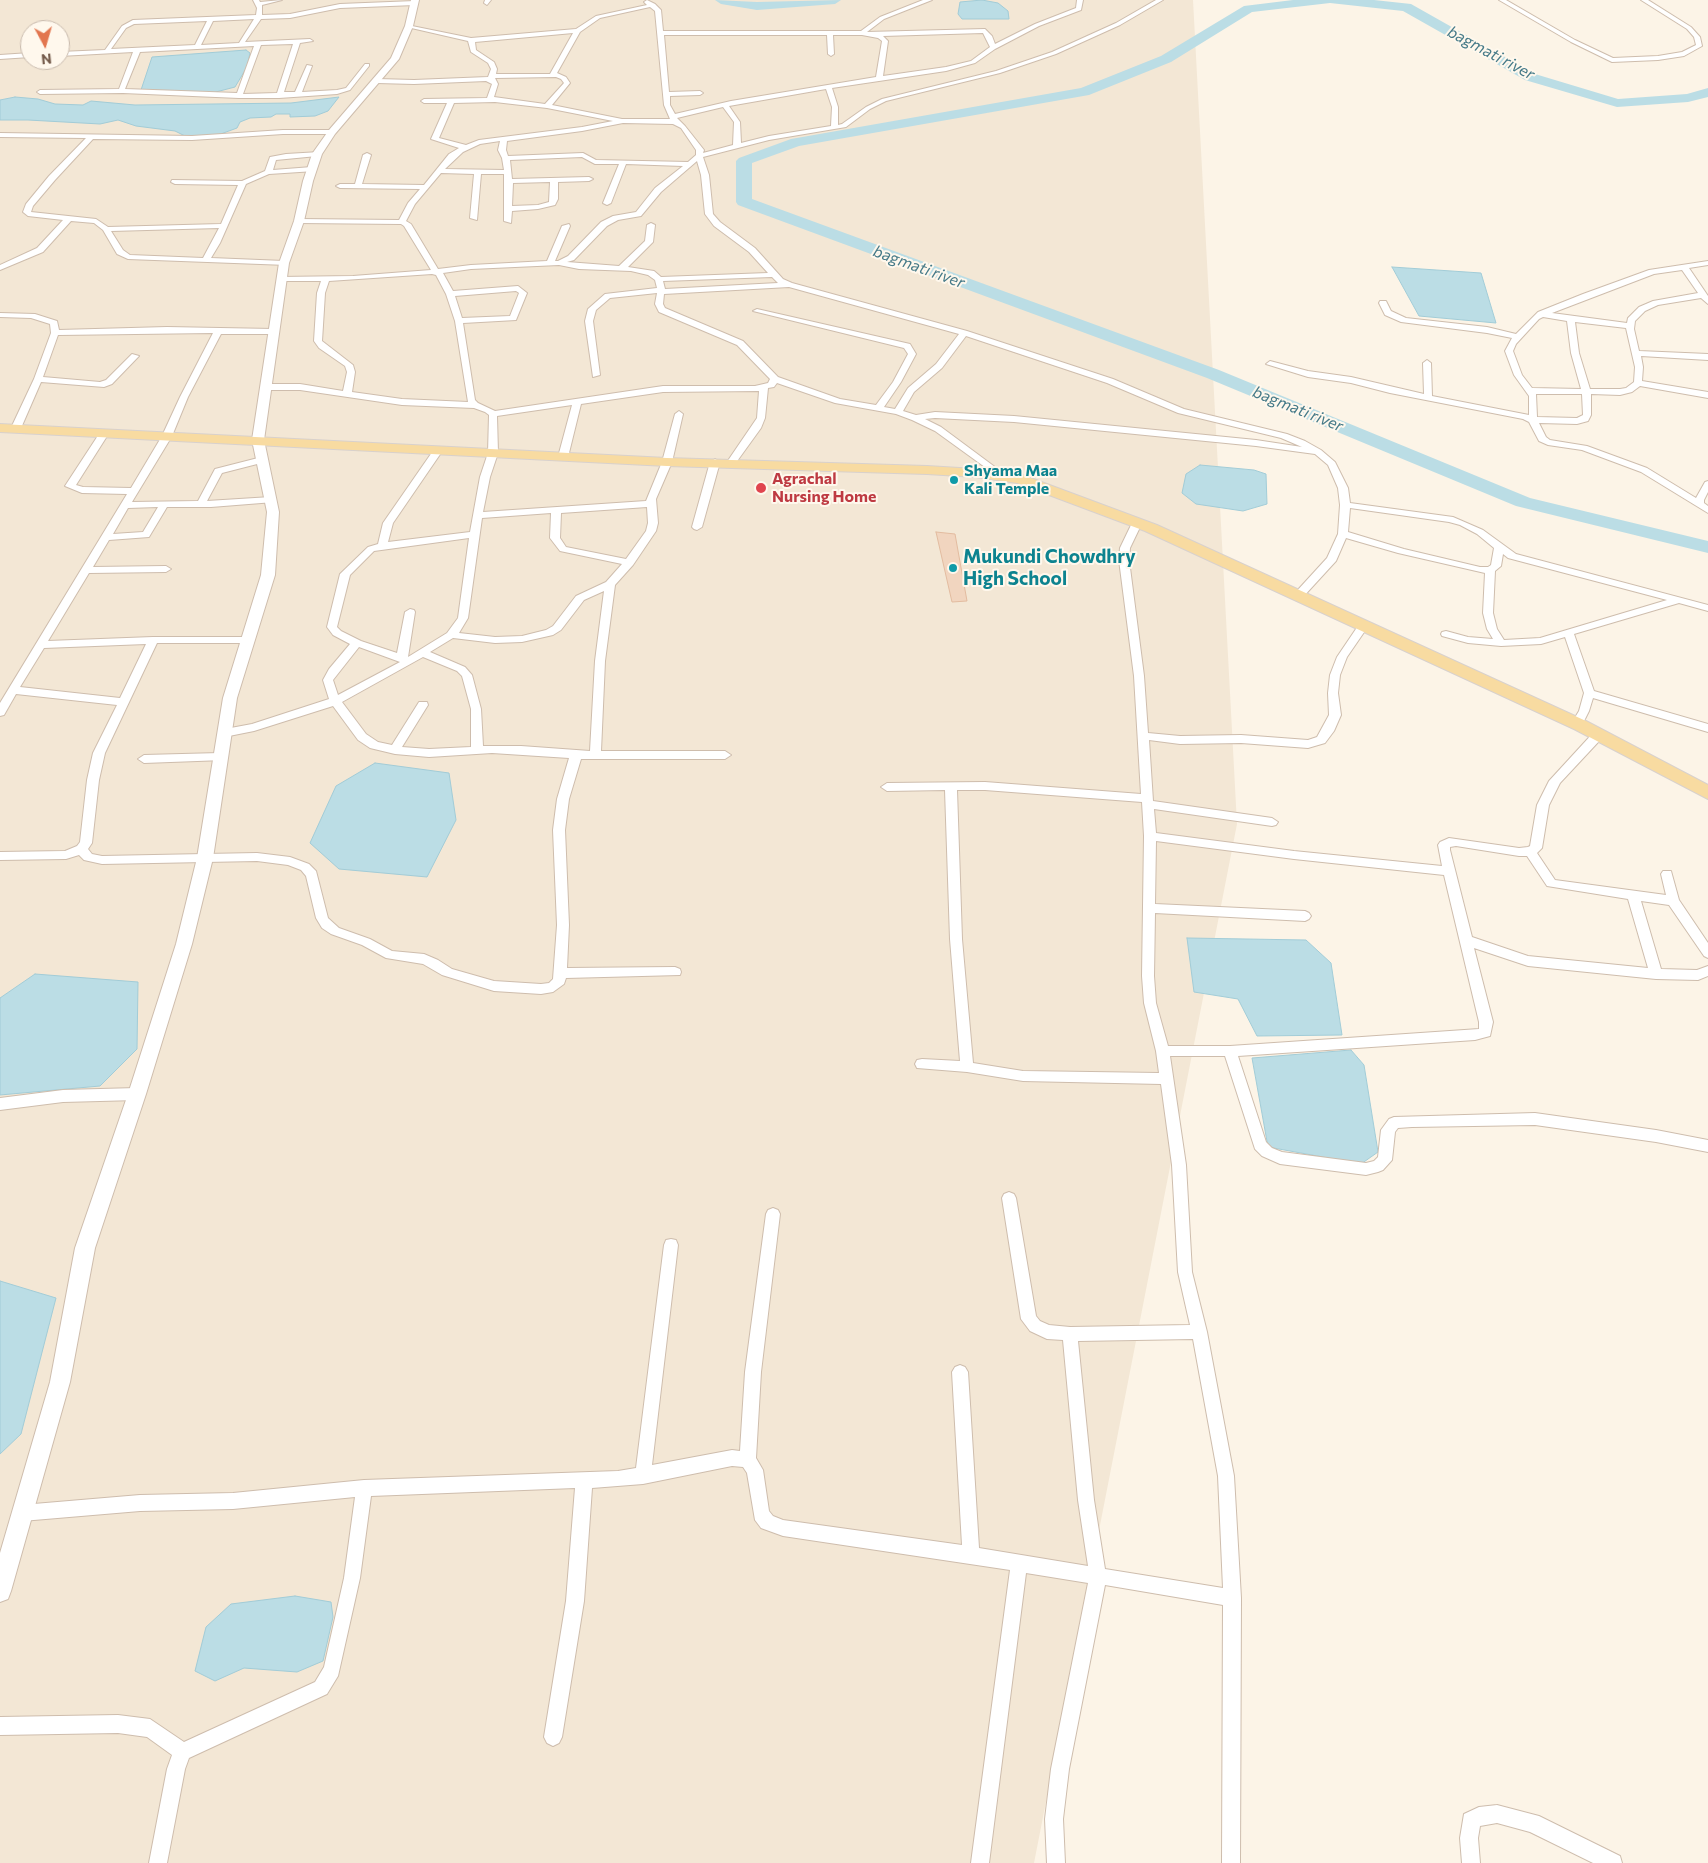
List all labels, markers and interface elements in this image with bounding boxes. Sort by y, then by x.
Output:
north arrow [20,20,70,70]
water label: bagmati river [1444,22,1538,84]
text: N [40,50,53,68]
water label: bagmati river [871,242,967,292]
water label: bagmati river [1250,382,1346,436]
place label: Shyama Maa Kali Temple [964,461,1057,499]
place label: Agrachal Nursing Home [772,469,876,507]
marker: Shyama Maa Kali Temple [948,474,960,486]
marker: Agrachal Nursing Home [754,481,768,495]
place label: Mukundi Chowdhry High School [963,546,1136,590]
marker: Mukundi Chowdhry High School [947,562,959,574]

